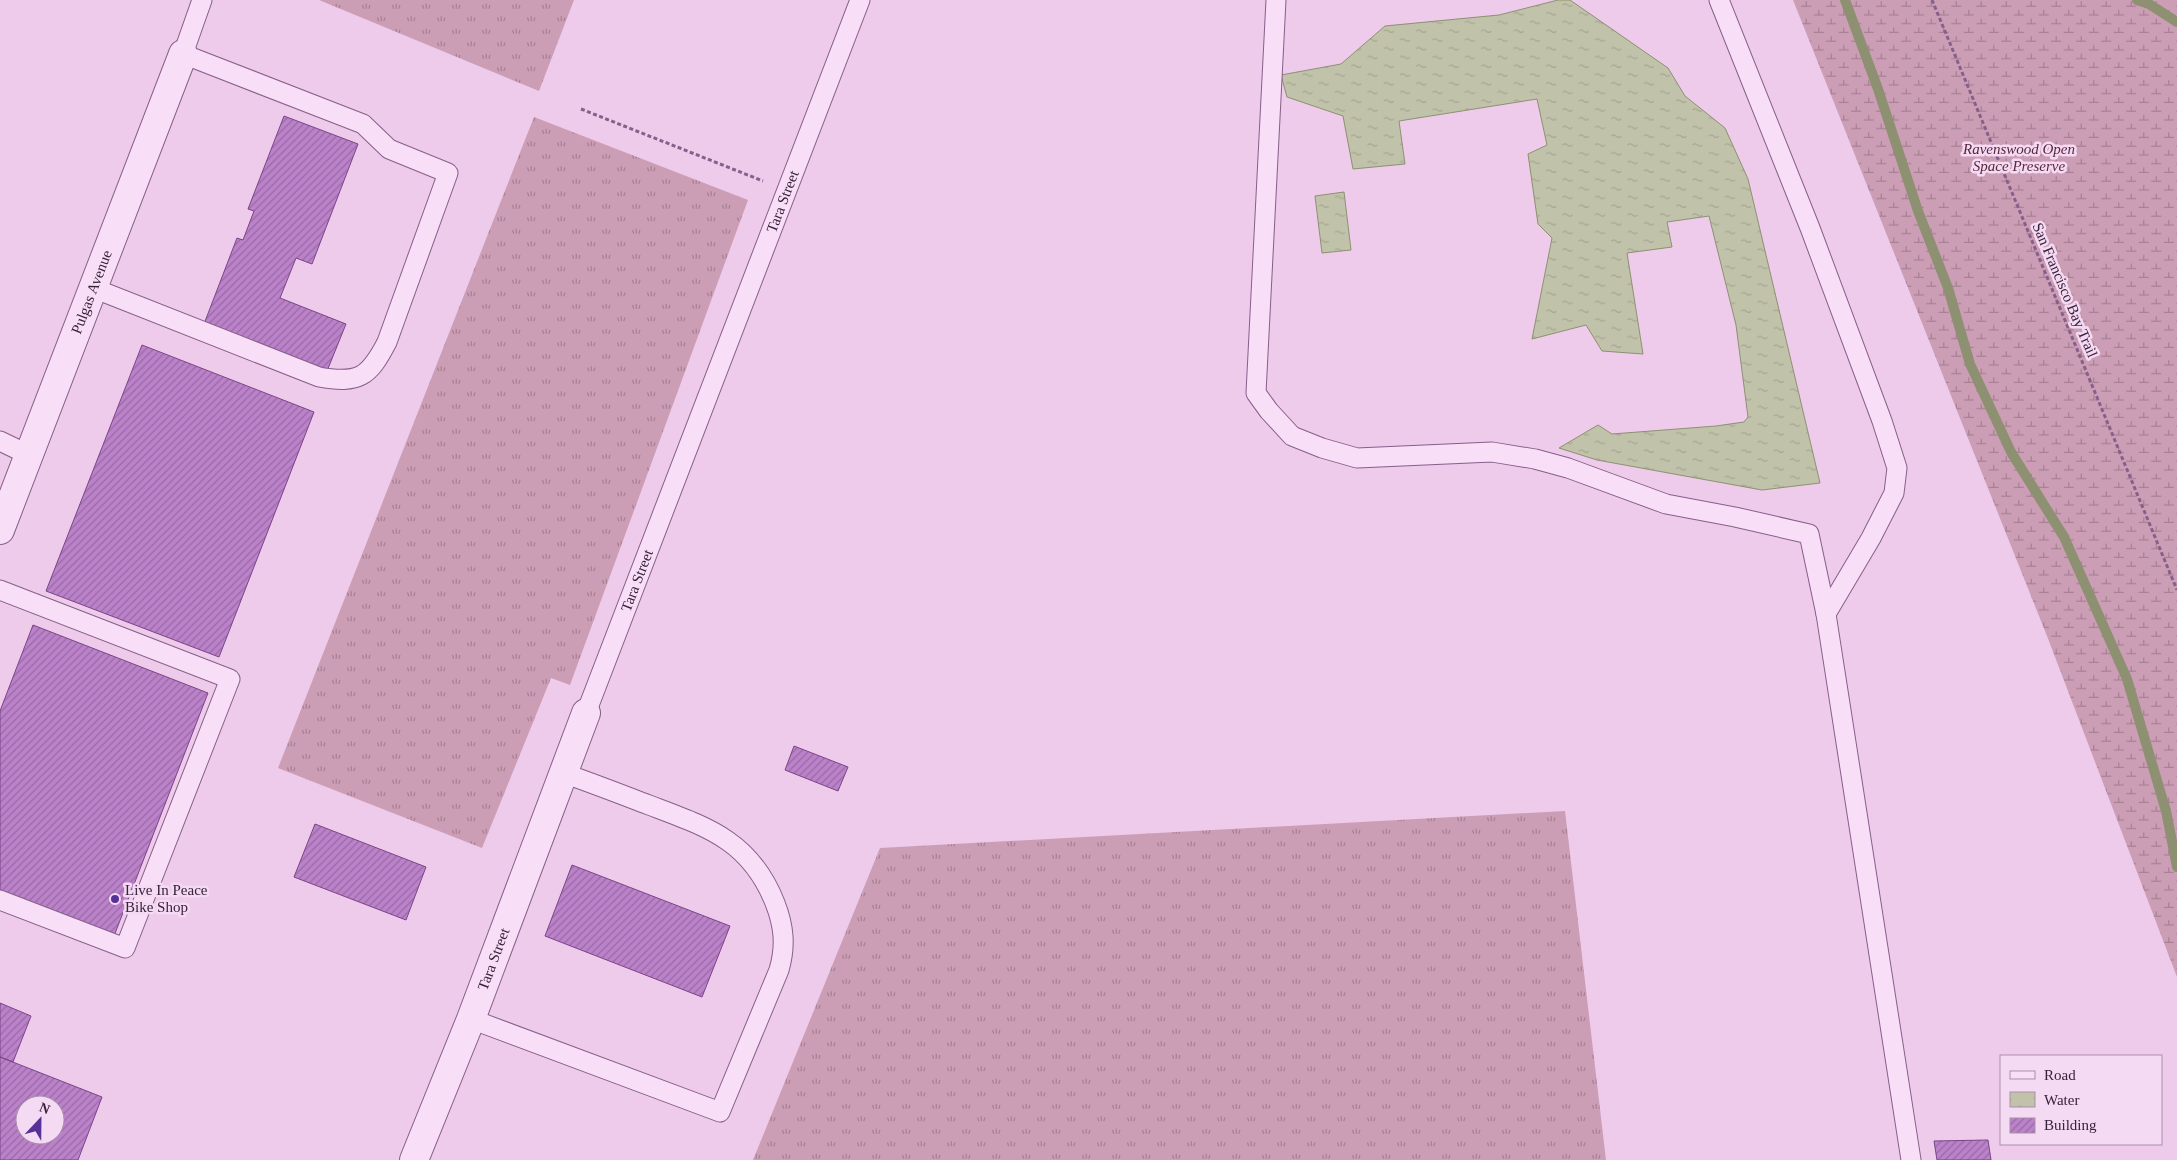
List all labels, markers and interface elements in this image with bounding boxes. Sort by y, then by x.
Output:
park label: Ravenswood Open Space Preserve [1962,141,2075,174]
street label: Tara Street [763,167,802,235]
street label: San Francisco Bay Trail [2029,220,2101,360]
street label: Pulgas Avenue [68,247,115,336]
street label: Tara Street [618,546,656,614]
place label: Live In Peace Bike Shop [125,882,208,915]
marker: Live In Peace Bike Shop [109,893,121,905]
street label: Tara Street [475,925,513,993]
legend [2000,1055,2162,1145]
text: Road [2044,1067,2076,1083]
text: Water [2044,1092,2079,1108]
north arrow [15,1095,65,1145]
text: N [37,1100,52,1117]
text: Building [2044,1117,2097,1133]

